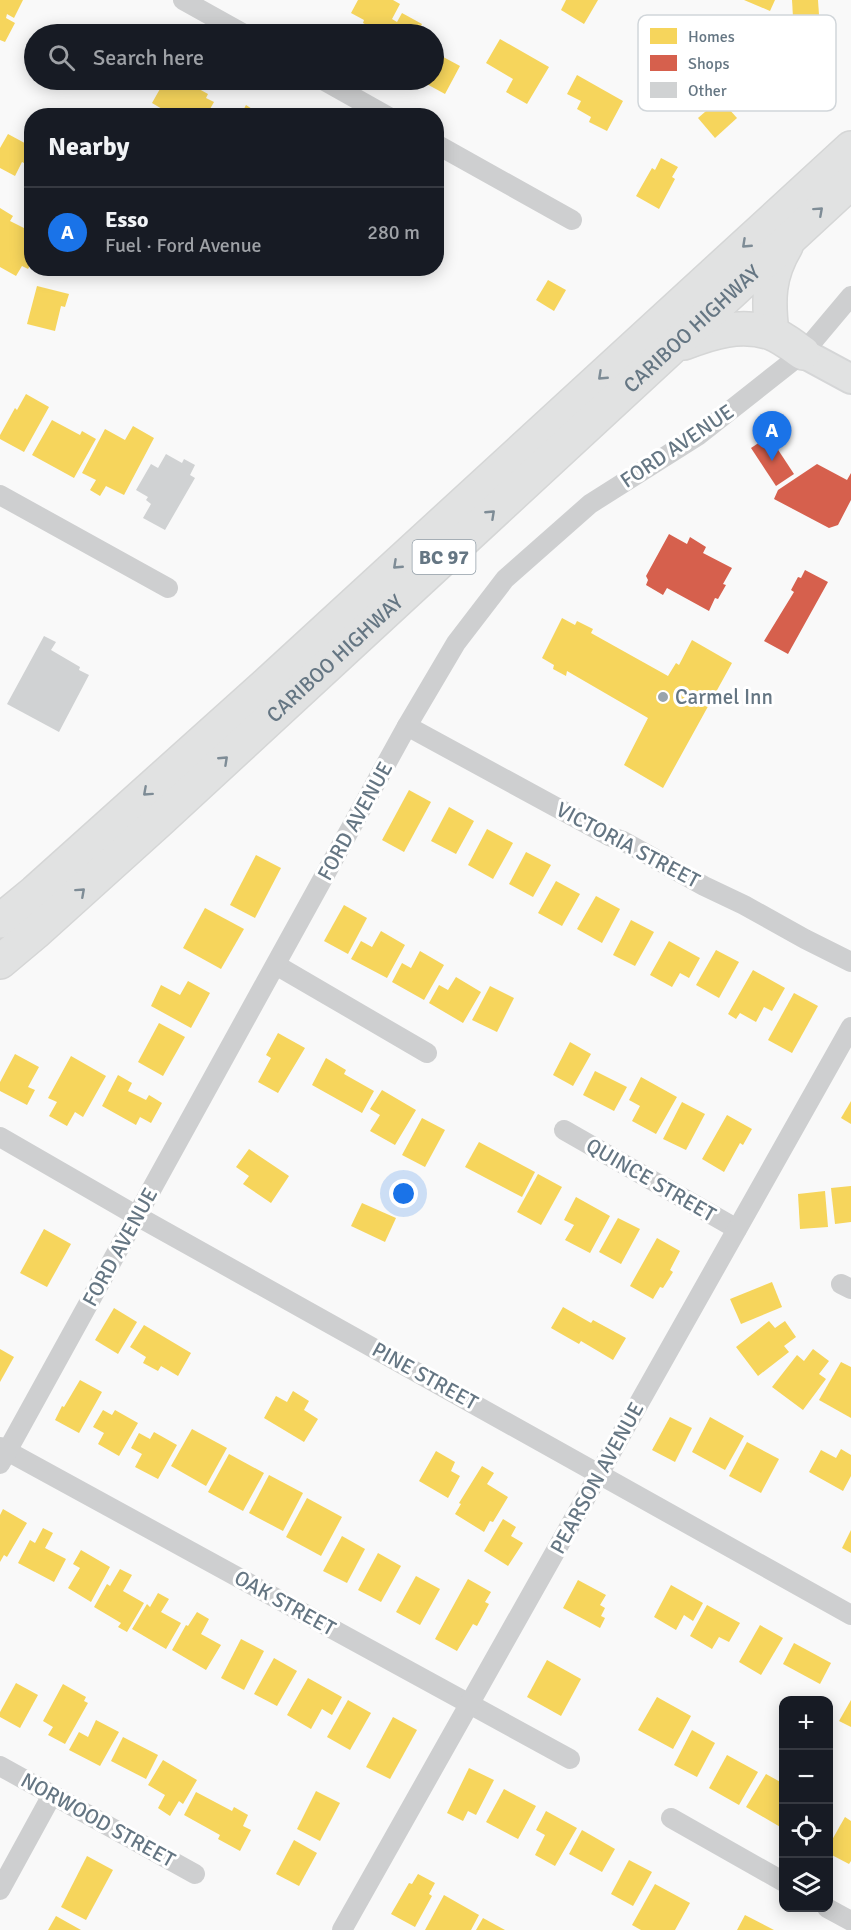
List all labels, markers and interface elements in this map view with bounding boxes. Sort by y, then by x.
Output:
legend [638,15,836,111]
search box [24,24,444,90]
text: Homes [688,27,735,47]
icon: search [45,41,78,74]
text: Search here [93,44,204,71]
text: Shops [688,54,729,74]
text: Other [688,81,727,101]
text: Nearby [48,131,129,163]
text: Esso [105,206,149,233]
one-way arrow [812,207,823,218]
text: A [61,220,74,245]
text: 280 m [367,220,420,245]
text: Fuel · Ford Avenue [105,233,262,258]
one-way arrow [742,237,753,248]
street label: CARIBOO HIGHWAY [618,259,766,398]
one-way arrow [599,369,609,380]
street label: FORD AVENUE [615,398,739,494]
pin: A [752,412,792,461]
one-way arrow [484,510,495,521]
road number: BC 97 [412,540,476,574]
one-way arrow [393,558,404,569]
street label: CARIBOO HIGHWAY [261,589,409,728]
place label: Carmel Inn [675,684,773,710]
marker: Carmel Inn [656,690,670,704]
one-way arrow [218,756,228,767]
street label: FORD AVENUE [312,757,398,885]
one-way arrow [143,785,154,796]
street label: VICTORIA STREET [552,796,705,894]
one-way arrow [74,888,84,899]
street label: QUINCE STREET [581,1132,721,1228]
your location [389,1179,418,1208]
street label: FORD AVENUE [77,1183,163,1311]
street label: PINE STREET [368,1336,483,1416]
street label: PEARSON AVENUE [545,1398,649,1558]
street label: OAK STREET [230,1565,341,1642]
map controls [779,1696,833,1912]
button: + [779,1696,833,1750]
button: − [779,1750,833,1804]
street label: NORWOOD STREET [16,1767,180,1873]
button: locate [779,1804,833,1858]
button: layers [779,1858,833,1912]

